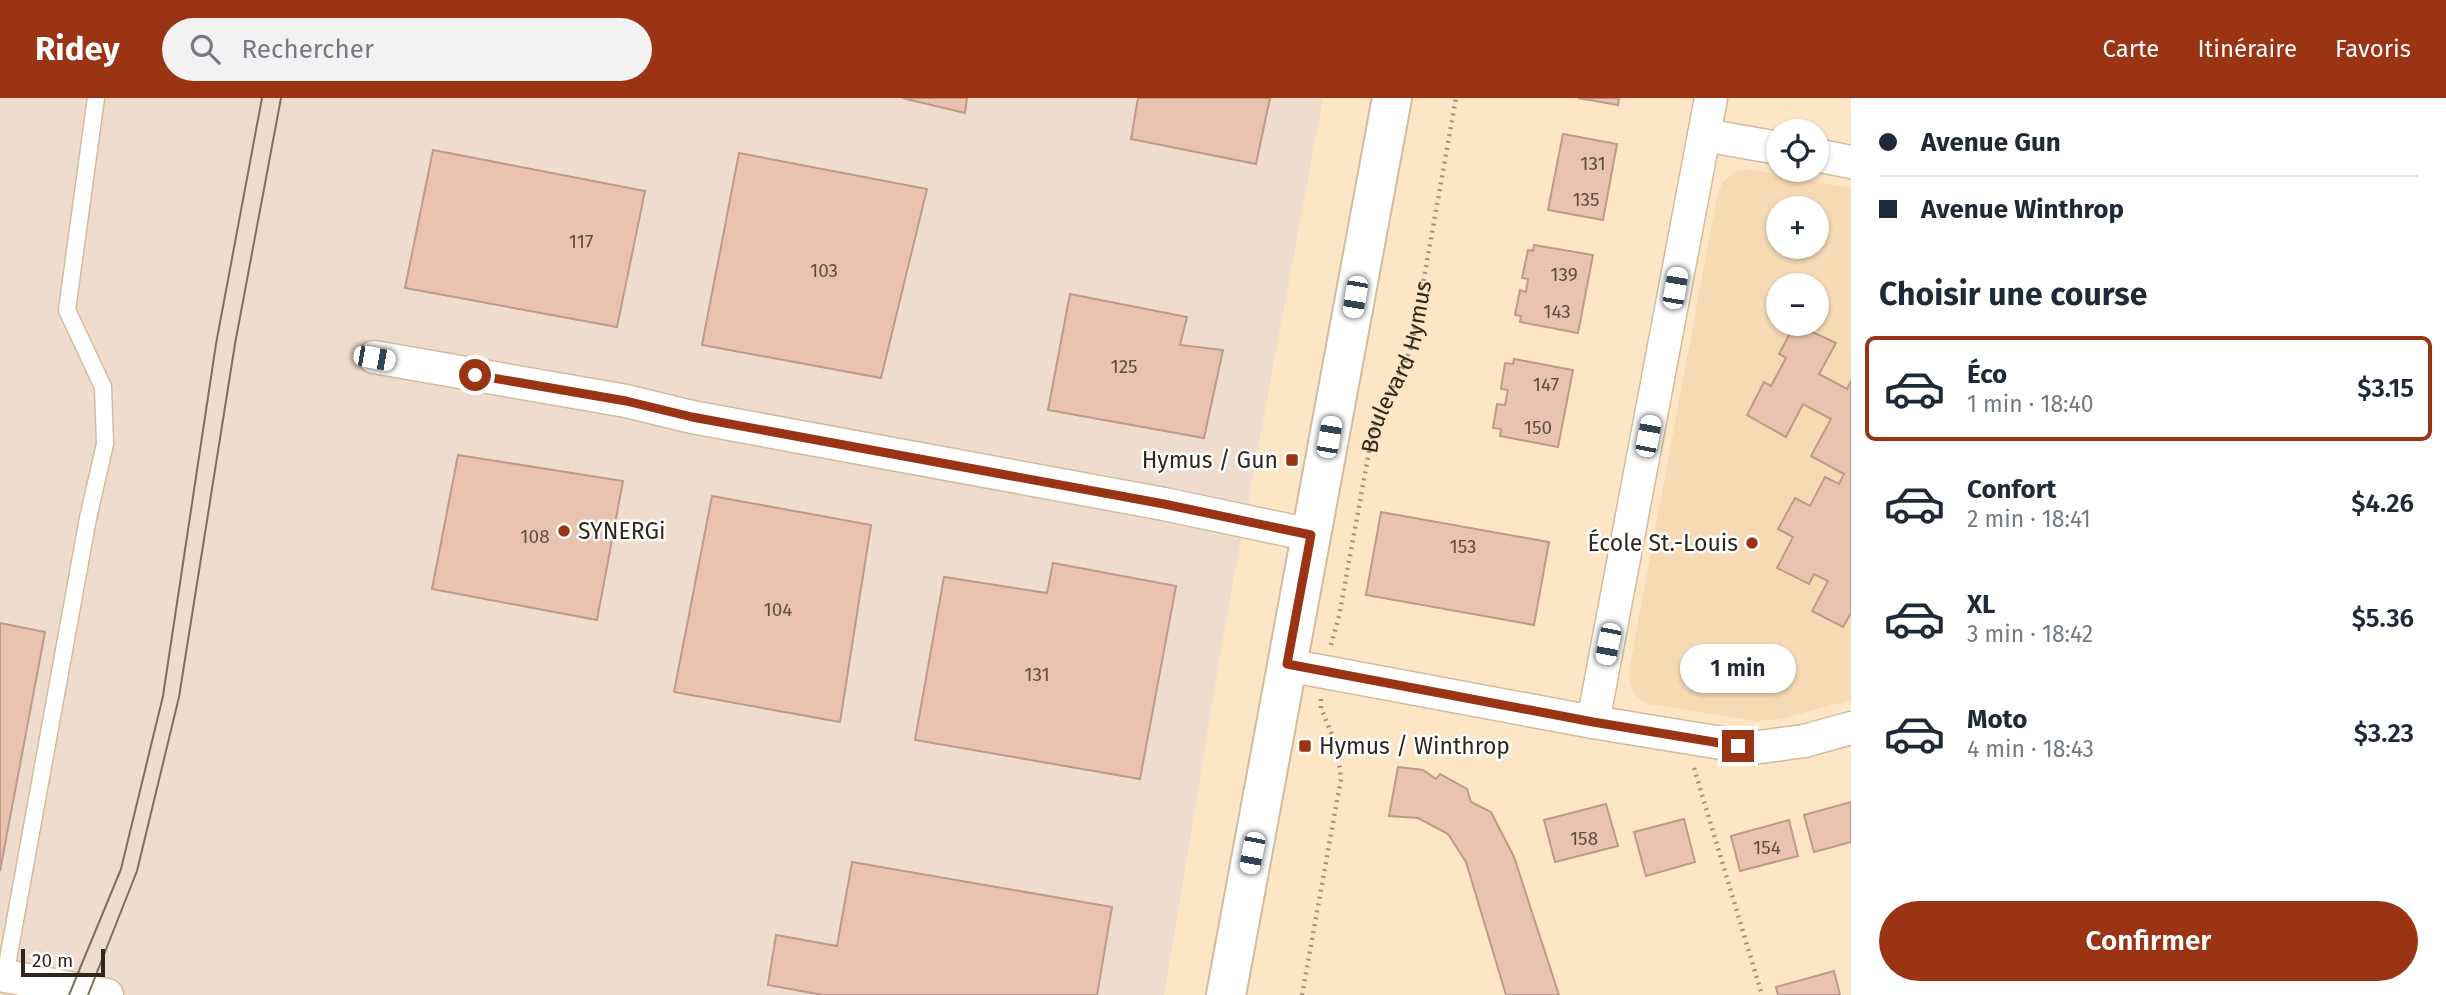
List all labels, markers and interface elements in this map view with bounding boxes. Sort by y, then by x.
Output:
search box [162,18,652,81]
text: Ridey [35,29,120,69]
icon: search [186,30,224,68]
text: Rechercher [242,34,374,65]
text: Carte [2103,35,2159,63]
text: Itinéraire [2197,35,2297,63]
text: Favoris [2335,35,2411,63]
map controls [1766,119,1829,336]
button: locate [1766,119,1829,182]
text: Avenue Gun [1921,127,2061,158]
house number: 131 [1580,152,1606,175]
house number: 135 [1572,188,1600,211]
text: Avenue Winthrop [1921,194,2124,225]
button: + [1766,196,1829,259]
house number: 117 [569,230,593,253]
house number: 103 [810,259,838,282]
house number: 139 [1550,263,1578,286]
car [1662,265,1689,311]
button: − [1766,273,1829,336]
car [1342,274,1369,320]
text: Choisir une course [1879,275,2147,313]
street label: Boulevard Hymus [1355,278,1437,455]
house number: 143 [1543,300,1571,323]
car [352,344,397,372]
house number: 125 [1110,355,1138,378]
icon: car [1883,357,1946,420]
route start [459,359,491,391]
text: Éco [1967,359,2007,390]
house number: 147 [1533,373,1559,396]
text: $3.15 [2357,373,2414,404]
text: 1 min · 18:40 [1967,390,2094,418]
car [1634,413,1663,459]
car [1316,414,1343,460]
house number: 150 [1524,416,1552,439]
place label: Hymus / Gun [1142,446,1278,474]
marker: Hymus / Gun [1284,452,1300,468]
icon: car [1883,472,1946,535]
text: Confort [1967,474,2056,505]
text: $4.26 [2351,488,2414,519]
text: 2 min · 18:41 [1967,505,2091,533]
place label: SYNERGi [578,517,665,545]
marker: SYNERGi [556,523,572,539]
house number: 108 [520,525,550,548]
place label: École St.-Louis [1587,528,1738,557]
house number: 153 [1449,535,1477,558]
marker: École St.-Louis [1744,535,1760,551]
icon: car [1883,587,1946,650]
text: XL [1967,589,1995,620]
house number: 104 [764,598,792,621]
text: $5.36 [2352,603,2414,634]
text: 3 min · 18:42 [1967,620,2093,648]
car [1594,621,1623,667]
callout: 1 min [1680,644,1796,694]
text: 1 min [1710,654,1766,682]
house number: 131 [1024,663,1050,686]
icon: car [1883,702,1946,765]
text: Moto [1967,704,2027,735]
text: $3.23 [2354,718,2414,749]
route end [1722,730,1754,762]
place label: Hymus / Winthrop [1319,732,1510,760]
text: 4 min · 18:43 [1967,735,2094,763]
marker: Hymus / Winthrop [1297,738,1313,754]
house number: 158 [1570,827,1598,850]
car [1238,830,1267,876]
house number: 154 [1753,836,1781,859]
button: Confirmer [1879,901,2418,981]
scale bar [21,946,105,978]
text: 20 m [32,949,73,972]

